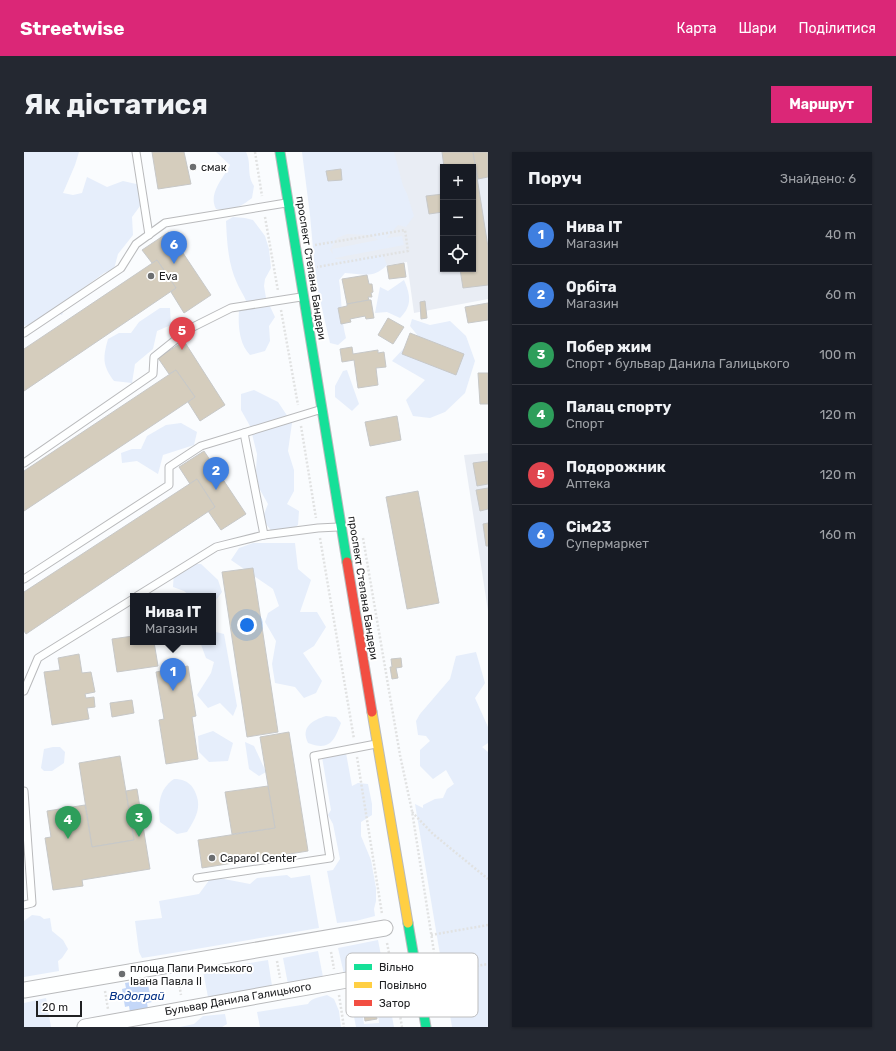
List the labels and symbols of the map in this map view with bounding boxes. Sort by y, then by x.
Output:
place label: смак [201,161,227,174]
marker: смак [188,162,198,172]
street label: проспект Степана Бандери [293,195,329,341]
pin: 6 [161,231,187,264]
place label: Eva [159,270,177,283]
marker: Eva [146,271,156,281]
pin: 5 [169,317,195,350]
pin: 2 [203,457,229,490]
street label: проспект Степана Бандери [345,515,381,661]
your location [237,615,257,635]
pin: 1 [160,658,186,691]
pin: 3 [126,804,152,837]
pin: 4 [55,806,81,839]
place label: Caparol Center [220,852,297,865]
marker: Caparol Center [207,853,217,863]
legend [346,953,478,1017]
text: Вільно [379,961,414,974]
place label: площа Папи Римського Івана Павла ІІ [130,962,252,988]
marker: площа Папи Римського Івана Павла ІІ [117,969,127,979]
text: Повільно [379,979,427,992]
street label: Бульвар Данила Галицького [164,980,312,1018]
water label: Водограй [109,989,165,1003]
text: Затор [379,997,410,1010]
scale bar [36,999,82,1018]

